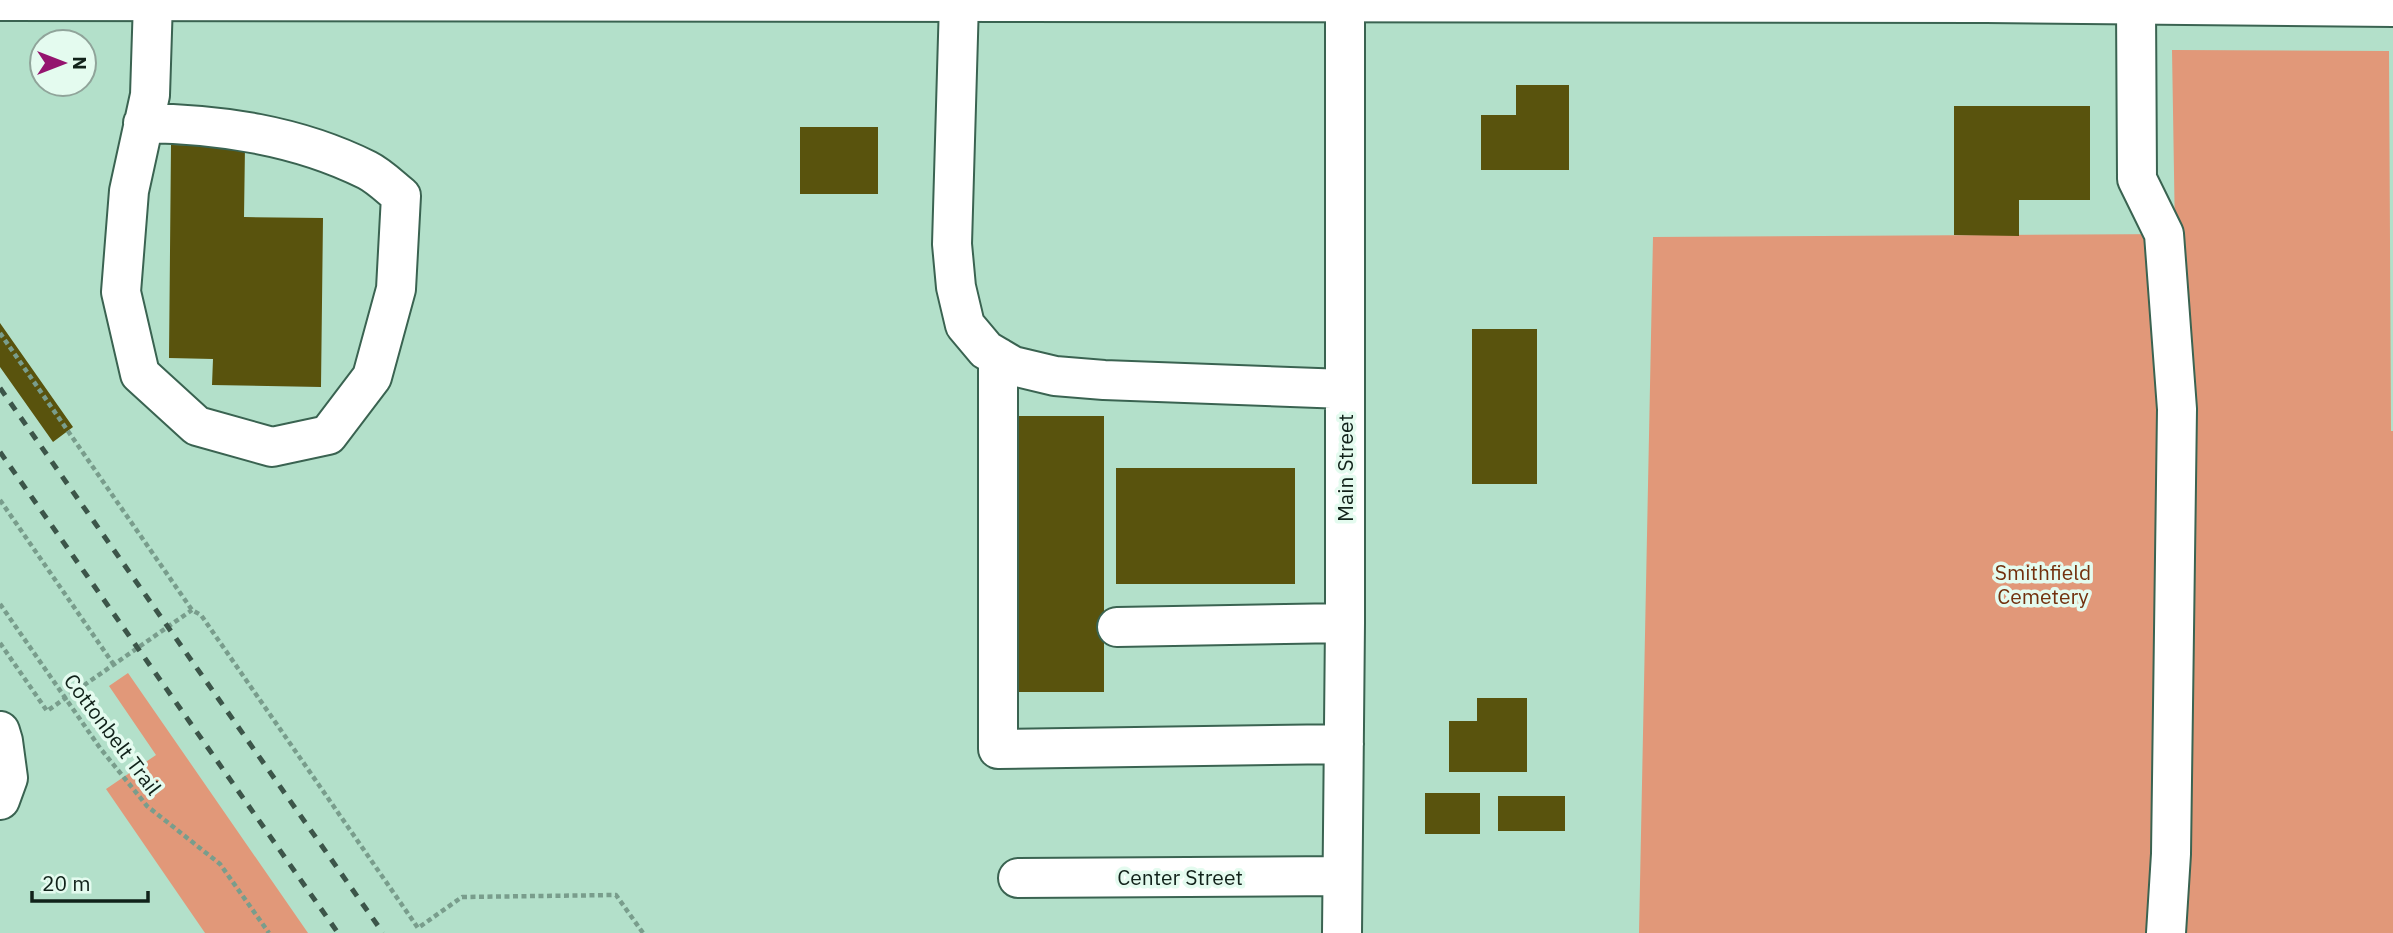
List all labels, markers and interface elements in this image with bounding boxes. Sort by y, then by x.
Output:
north arrow [28,28,98,98]
text: N [68,56,92,70]
street label: Main Street [1331,414,1359,522]
park label: Smithfield Cemetery [1995,558,2091,610]
street label: Cottonbelt Trail [58,667,168,801]
scale bar [32,860,147,904]
street label: Center Street [1117,863,1243,891]
text: 20 m [42,869,91,897]

